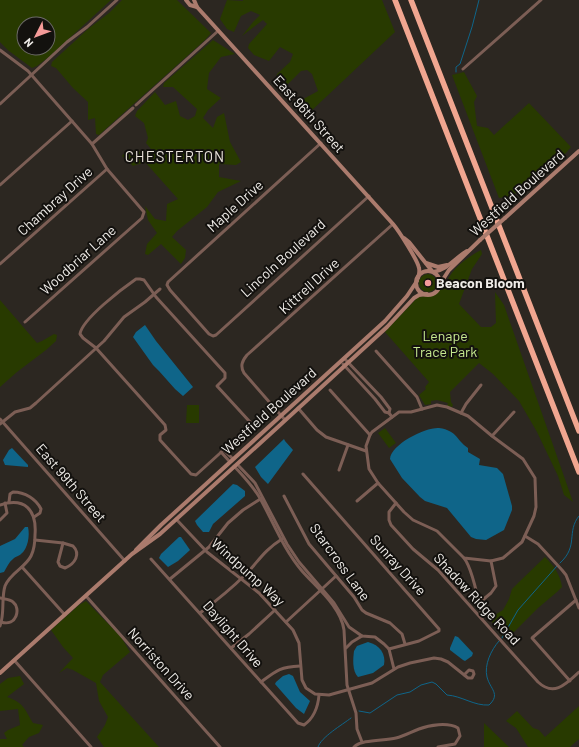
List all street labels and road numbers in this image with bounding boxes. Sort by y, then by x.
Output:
street label: East 96th Street [270,71,349,156]
street label: Westfield Boulevard [466,146,567,239]
street label: Chambray Drive [14,163,96,239]
street label: Maple Drive [203,176,266,235]
street label: Lincoln Boulevard [237,215,329,300]
street label: Woodbriar Lane [36,221,119,298]
street label: Kittrell Drive [275,254,342,317]
street label: Westfield Boulevard [218,364,319,457]
street label: East 99th Street [33,440,110,525]
street label: Starcross Lane [307,520,374,604]
street label: Sunray Drive [367,531,430,599]
street label: Windpump Way [208,534,289,610]
street label: Shadow Ridge Road [430,549,524,648]
street label: Daylight Drive [200,597,267,671]
street label: Norriston Drive [124,624,198,703]

